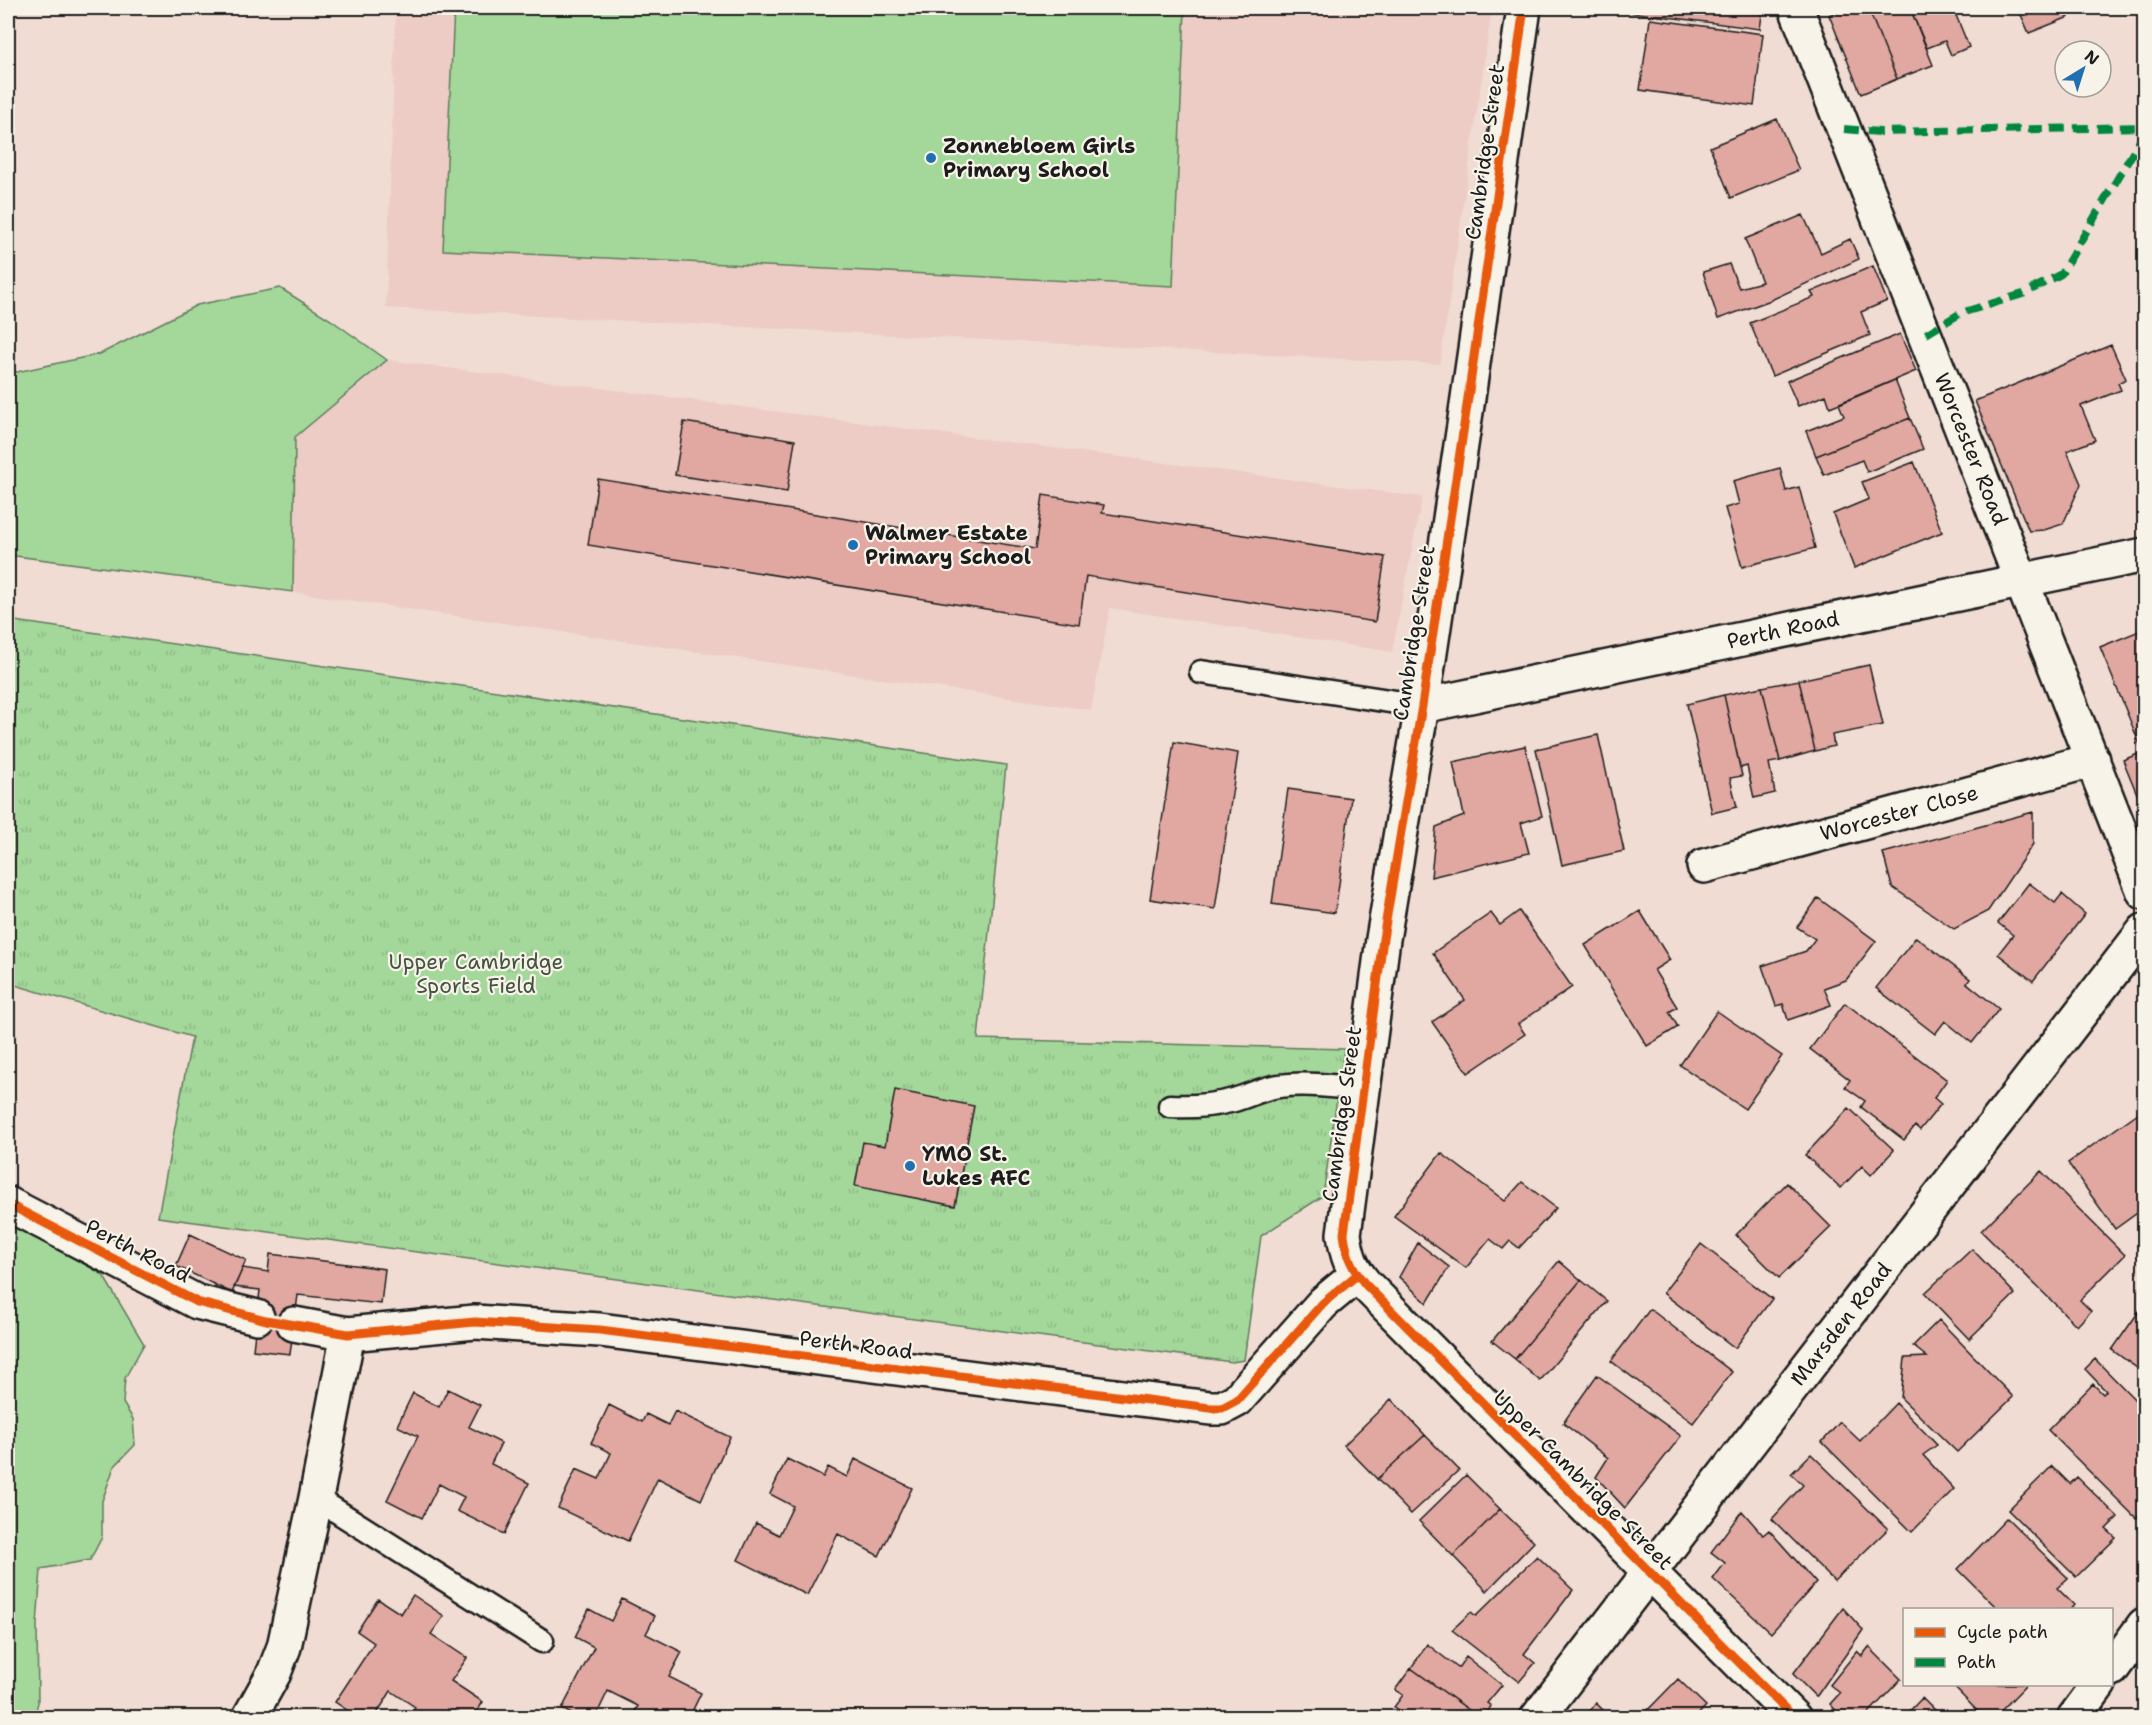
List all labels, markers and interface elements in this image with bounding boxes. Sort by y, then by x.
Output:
north arrow [2053,39,2113,99]
text: N [2080,45,2103,70]
street label: Cambridge Street [1459,62,1511,242]
place label: Zonnebloem Girls Primary School [943,132,1135,184]
marker: Zonnebloem Girls Primary School [924,151,938,165]
street label: Worcester Road [1928,369,2014,529]
place label: Walmer Estate Primary School [865,519,1031,571]
marker: Walmer Estate Primary School [846,538,860,552]
street label: Cambridge Street [1386,543,1442,723]
street label: Perth Road [1724,604,1842,656]
street label: Worcester Close [1817,778,1981,848]
park label: Upper Cambridge Sports Field [389,948,563,1000]
street label: Cambridge Street [1316,1024,1368,1204]
place label: YMO St. Lukes AFC [922,1140,1031,1192]
marker: YMO St. Lukes AFC [903,1159,917,1173]
street label: Perth Road [81,1213,195,1289]
street label: Marsden Road [1784,1256,1898,1392]
street label: Perth Road [798,1324,914,1366]
street label: Upper Cambridge Street [1487,1384,1679,1576]
legend [1903,1608,2113,1686]
text: Cycle path [1957,1620,2048,1644]
text: Path [1957,1650,1996,1674]

